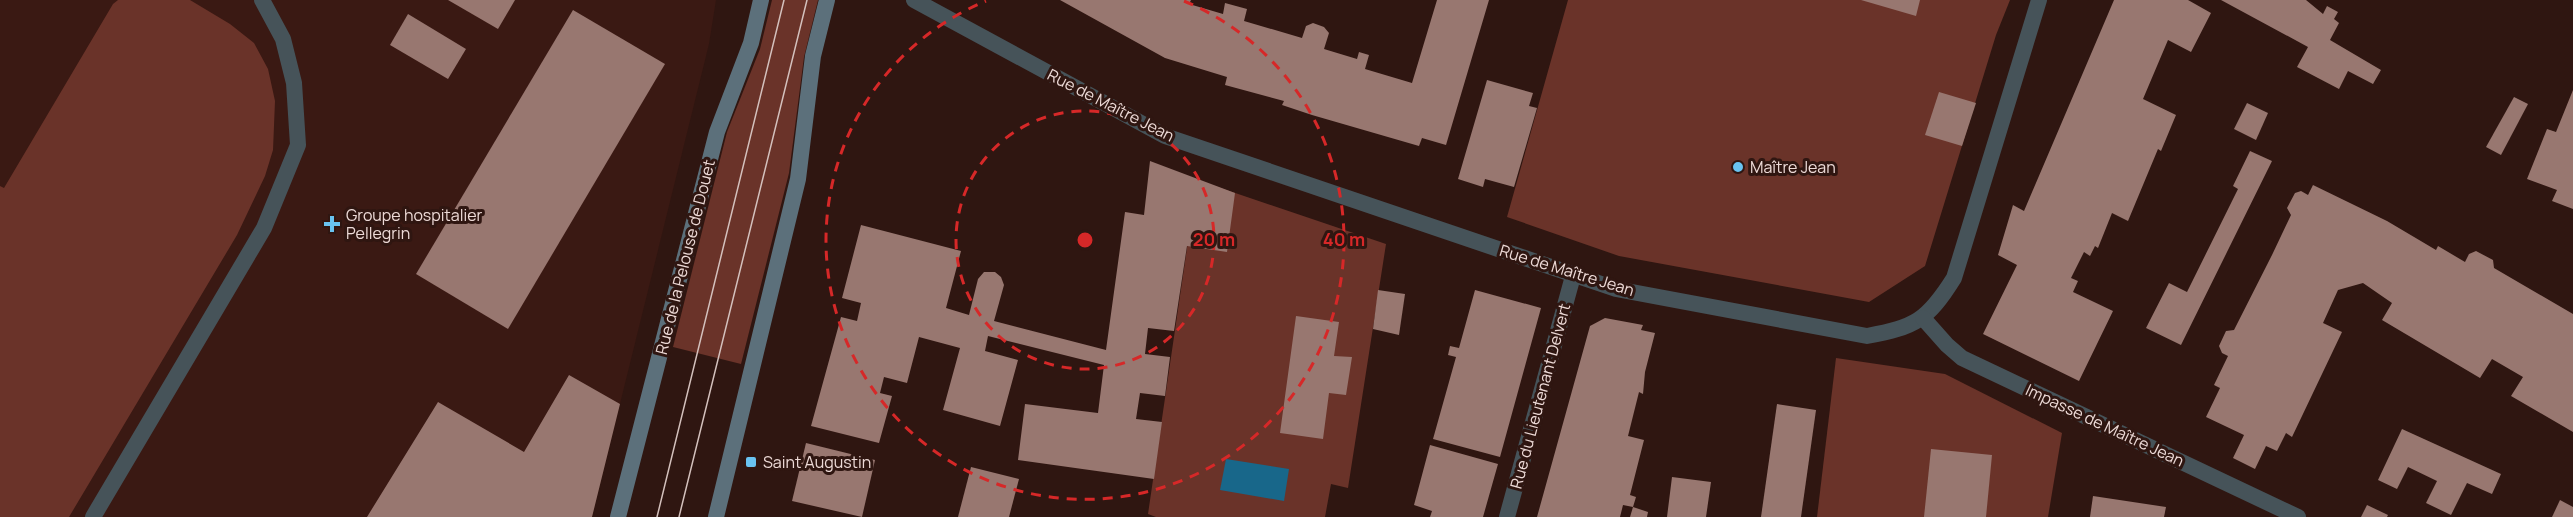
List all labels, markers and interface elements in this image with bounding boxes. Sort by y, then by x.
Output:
street label: Rue de Maître Jean [1044,63,1178,147]
place label: Maître Jean [1750,156,1836,178]
street label: Rue de la Pelouse de Douet [650,157,720,357]
marker: Maître Jean [1731,160,1745,174]
place label: Groupe hospitalier Pellegrin [346,204,482,244]
marker: Groupe hospitalier Pellegrin [323,215,341,233]
text: 20 m [1193,227,1235,251]
text: 40 m [1323,227,1365,251]
centre of rings [1075,230,1095,250]
street label: Rue de Maître Jean [1497,239,1637,301]
street label: Rue du Lieutenant Delvert [1505,301,1575,491]
street label: Impasse de Maître Jean [2022,379,2188,471]
place label: Saint Augustin [763,451,871,473]
marker: Saint Augustin [744,455,758,469]

